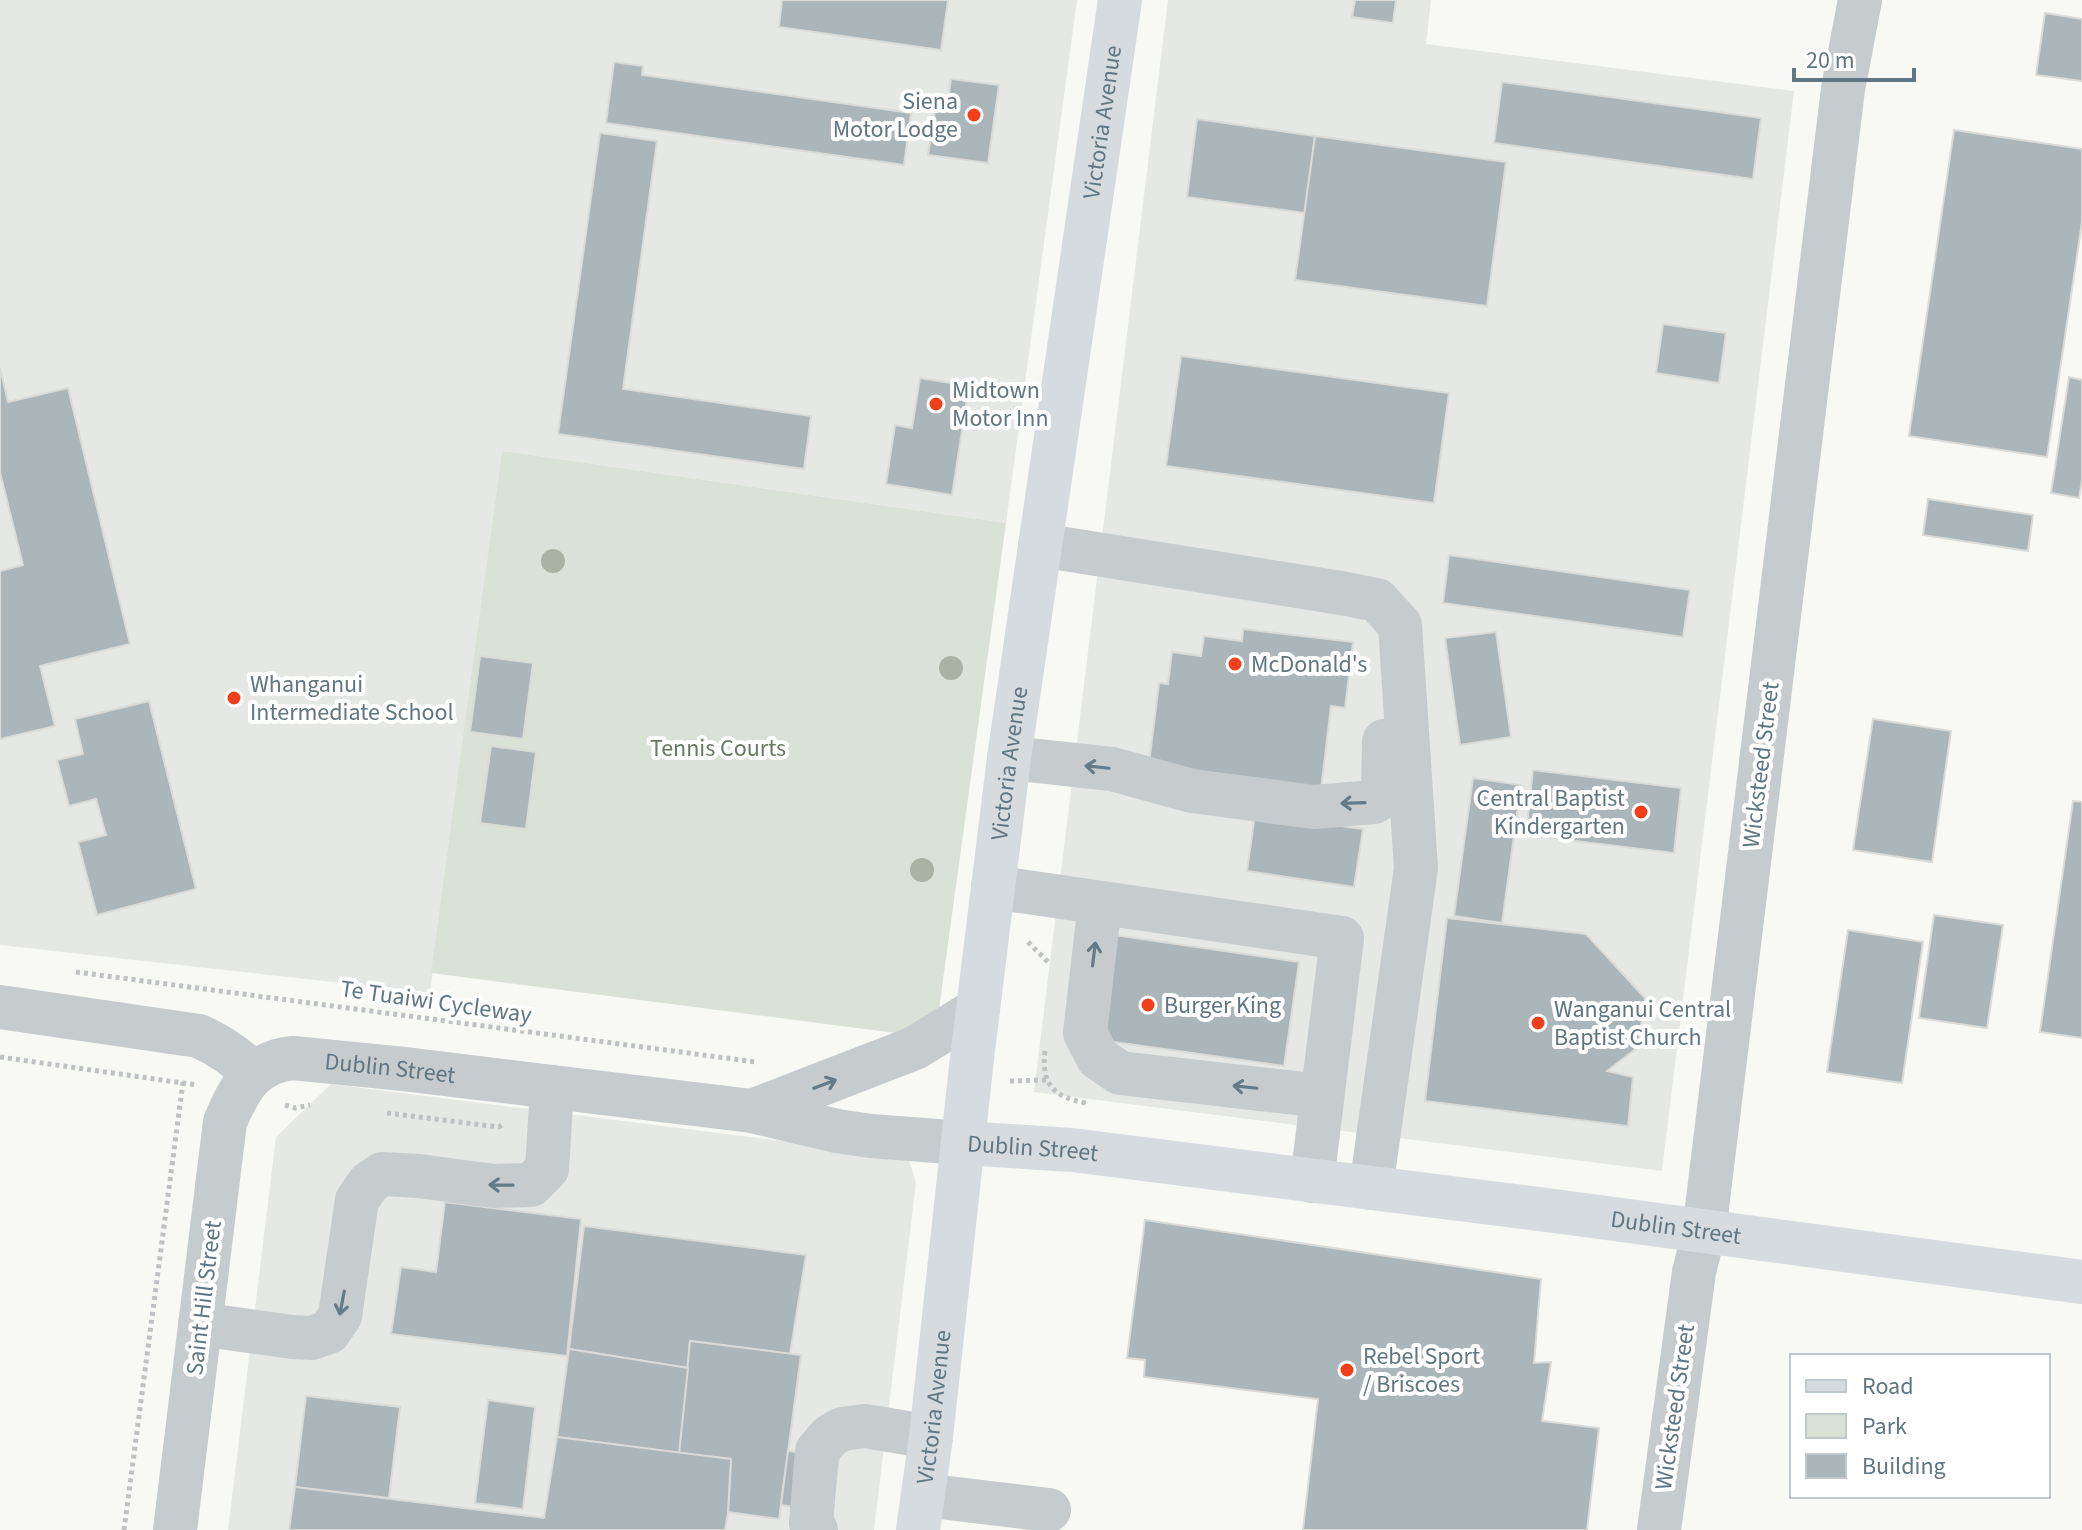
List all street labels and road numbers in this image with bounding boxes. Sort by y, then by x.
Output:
street label: Victoria Avenue [1074,43,1131,201]
street label: Wicksteed Street [1733,680,1789,850]
street label: Victoria Avenue [981,684,1037,842]
street label: Te Tuaiwi Cycleway [338,971,534,1033]
street label: Dublin Street [323,1044,457,1093]
street label: Dublin Street [966,1126,1100,1171]
street label: Dublin Street [1608,1201,1743,1253]
street label: Saint Hill Street [177,1219,231,1377]
street label: Wicksteed Street [1646,1322,1704,1492]
street label: Victoria Avenue [907,1328,960,1486]

